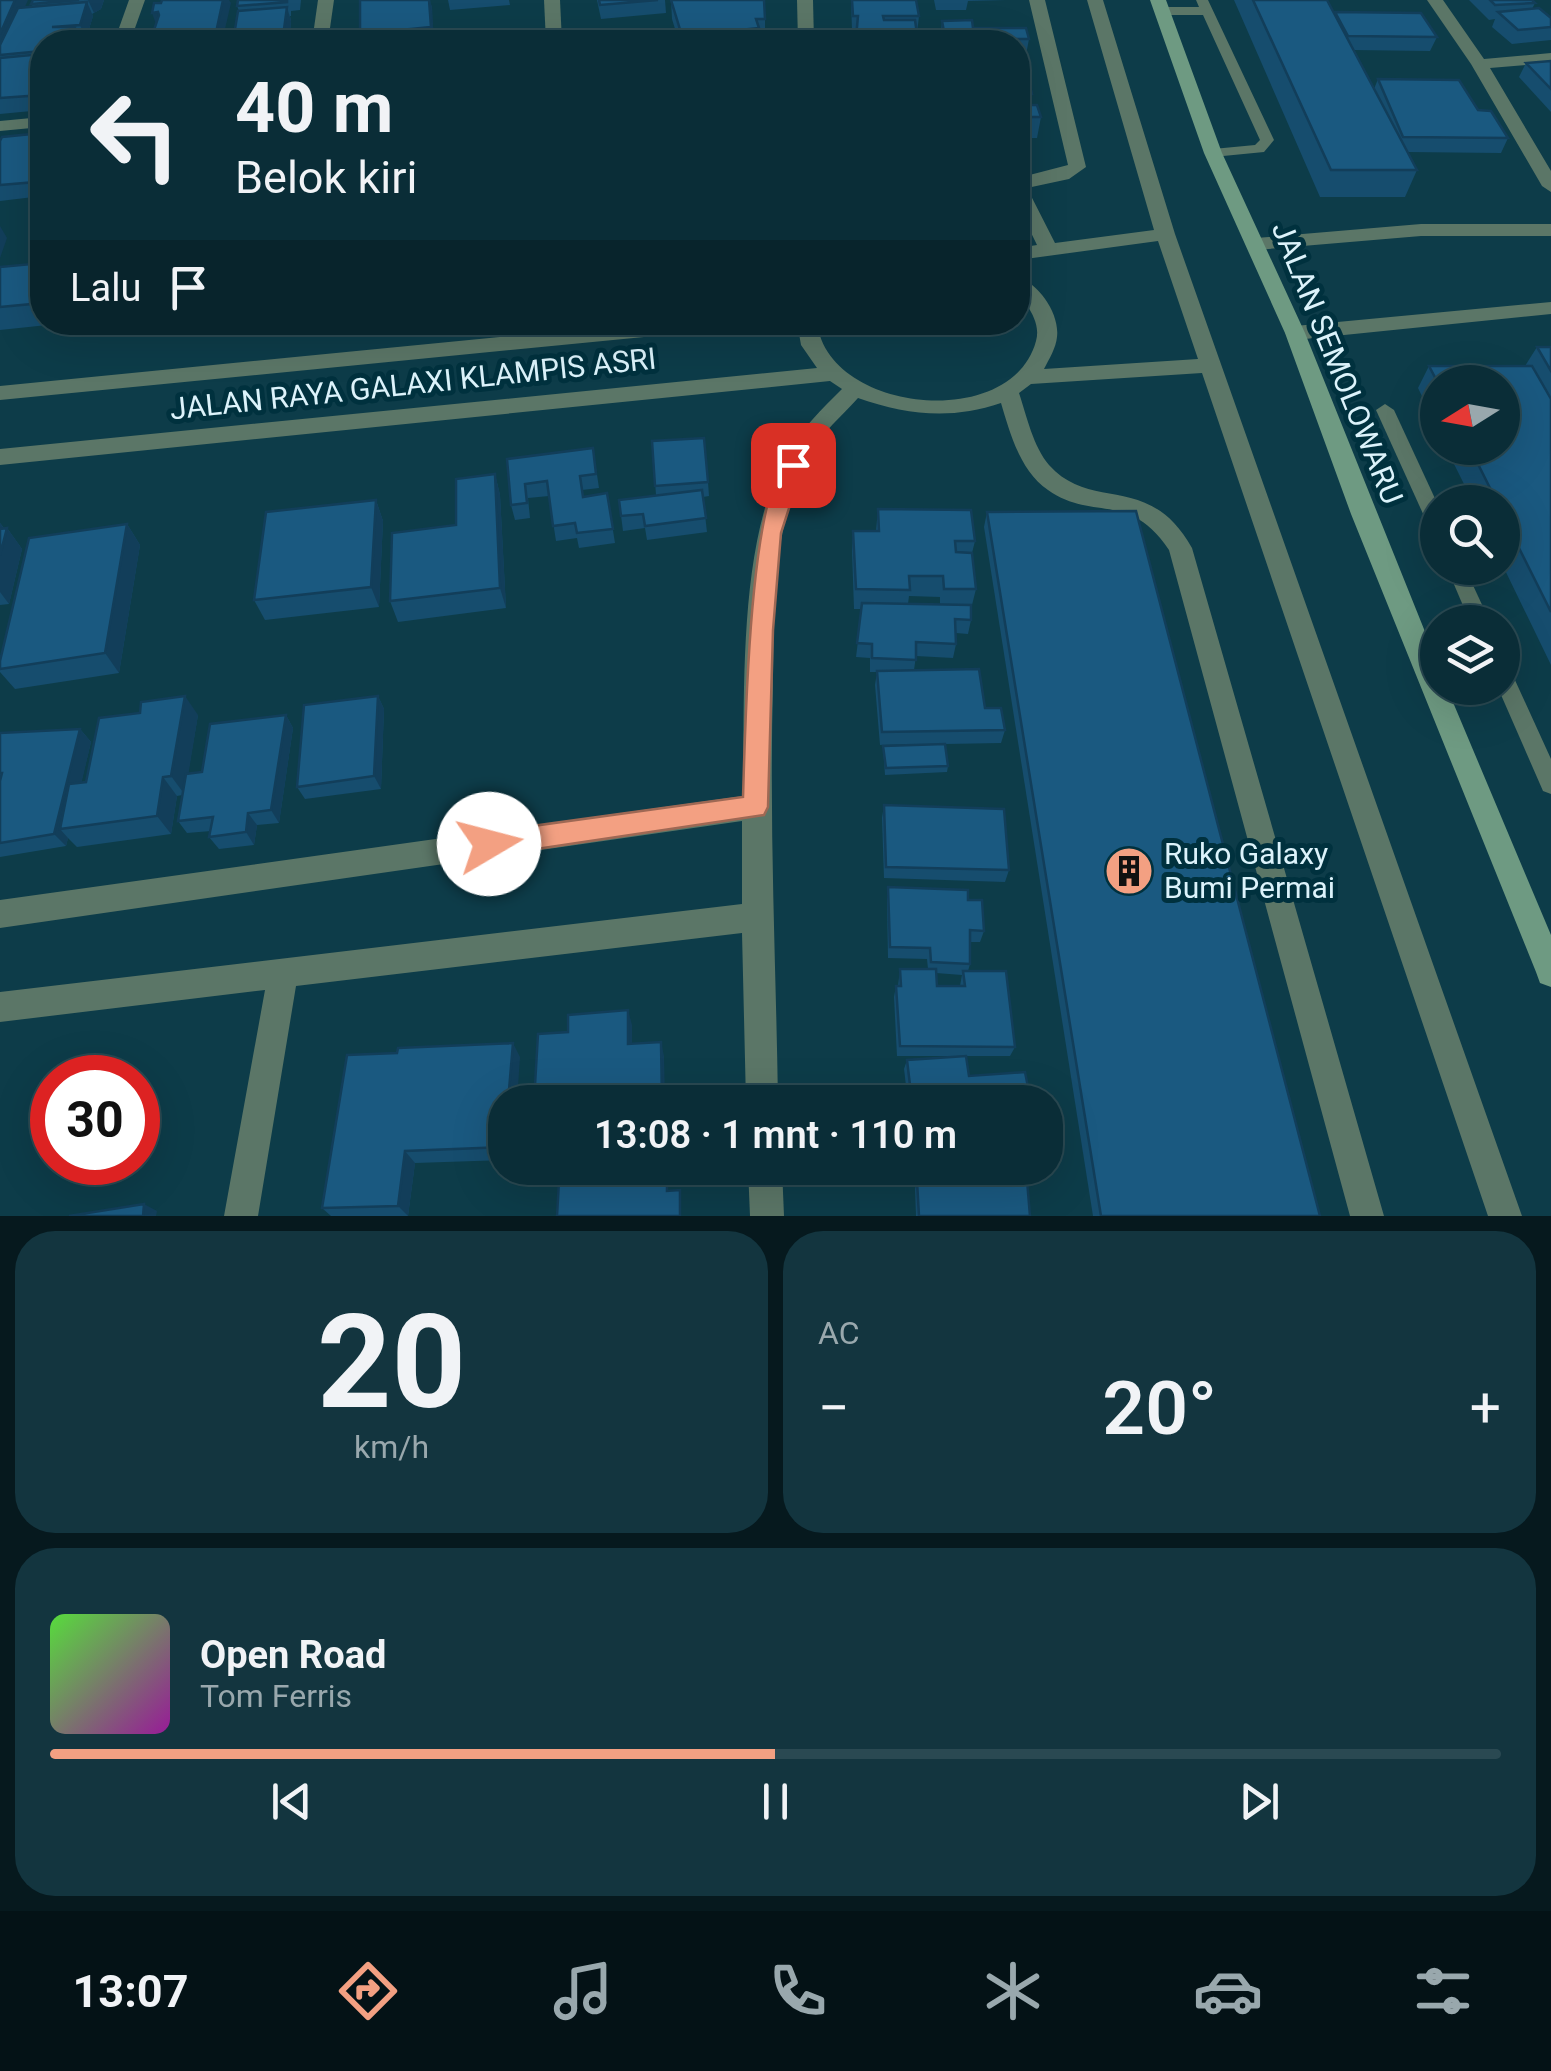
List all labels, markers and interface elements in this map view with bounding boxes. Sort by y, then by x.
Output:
text: 40 m [235,67,393,149]
icon: left [70,70,200,200]
text: Belok kiri [235,151,417,204]
street label: JALAN SEMOLOWARU [1265,216,1410,509]
icon: arrive [161,260,216,315]
text: Lalu [70,266,141,310]
street label: JALAN RAYA GALAXI KLAMPIS ASRI [168,341,658,426]
north arrow [1420,365,1520,465]
map controls [1420,365,1520,705]
pin [751,423,836,508]
icon: arrive [766,438,821,493]
button: search [1420,485,1520,585]
button: layers [1420,605,1520,705]
position arrow [437,792,541,896]
place label: Ruko Galaxy Bumi Permai [1164,836,1335,905]
building icon: Ruko Galaxy Bumi Permai [1103,845,1155,897]
speed limit sign: 30 [30,1055,160,1185]
text: 13:08 · 1 mnt · 110 m [594,1113,957,1157]
text: 20 [317,1286,466,1439]
text: AC [818,1314,860,1352]
text: 20° [1102,1364,1217,1452]
text: − [818,1376,849,1440]
text: + [1470,1376,1501,1440]
text: km/h [354,1428,429,1466]
text: Open Road [200,1633,386,1677]
text: Tom Ferris [200,1677,352,1715]
icon: previous [264,1774,319,1829]
icon: pause [748,1774,803,1829]
icon: next [1232,1774,1287,1829]
icon: directions [333,1956,403,2026]
icon: music [548,1956,618,2026]
icon: phone [763,1956,833,2026]
icon: climate [978,1956,1048,2026]
icon: car [1193,1956,1263,2026]
icon: filters [1408,1956,1478,2026]
text: 13:07 [73,1965,188,2018]

